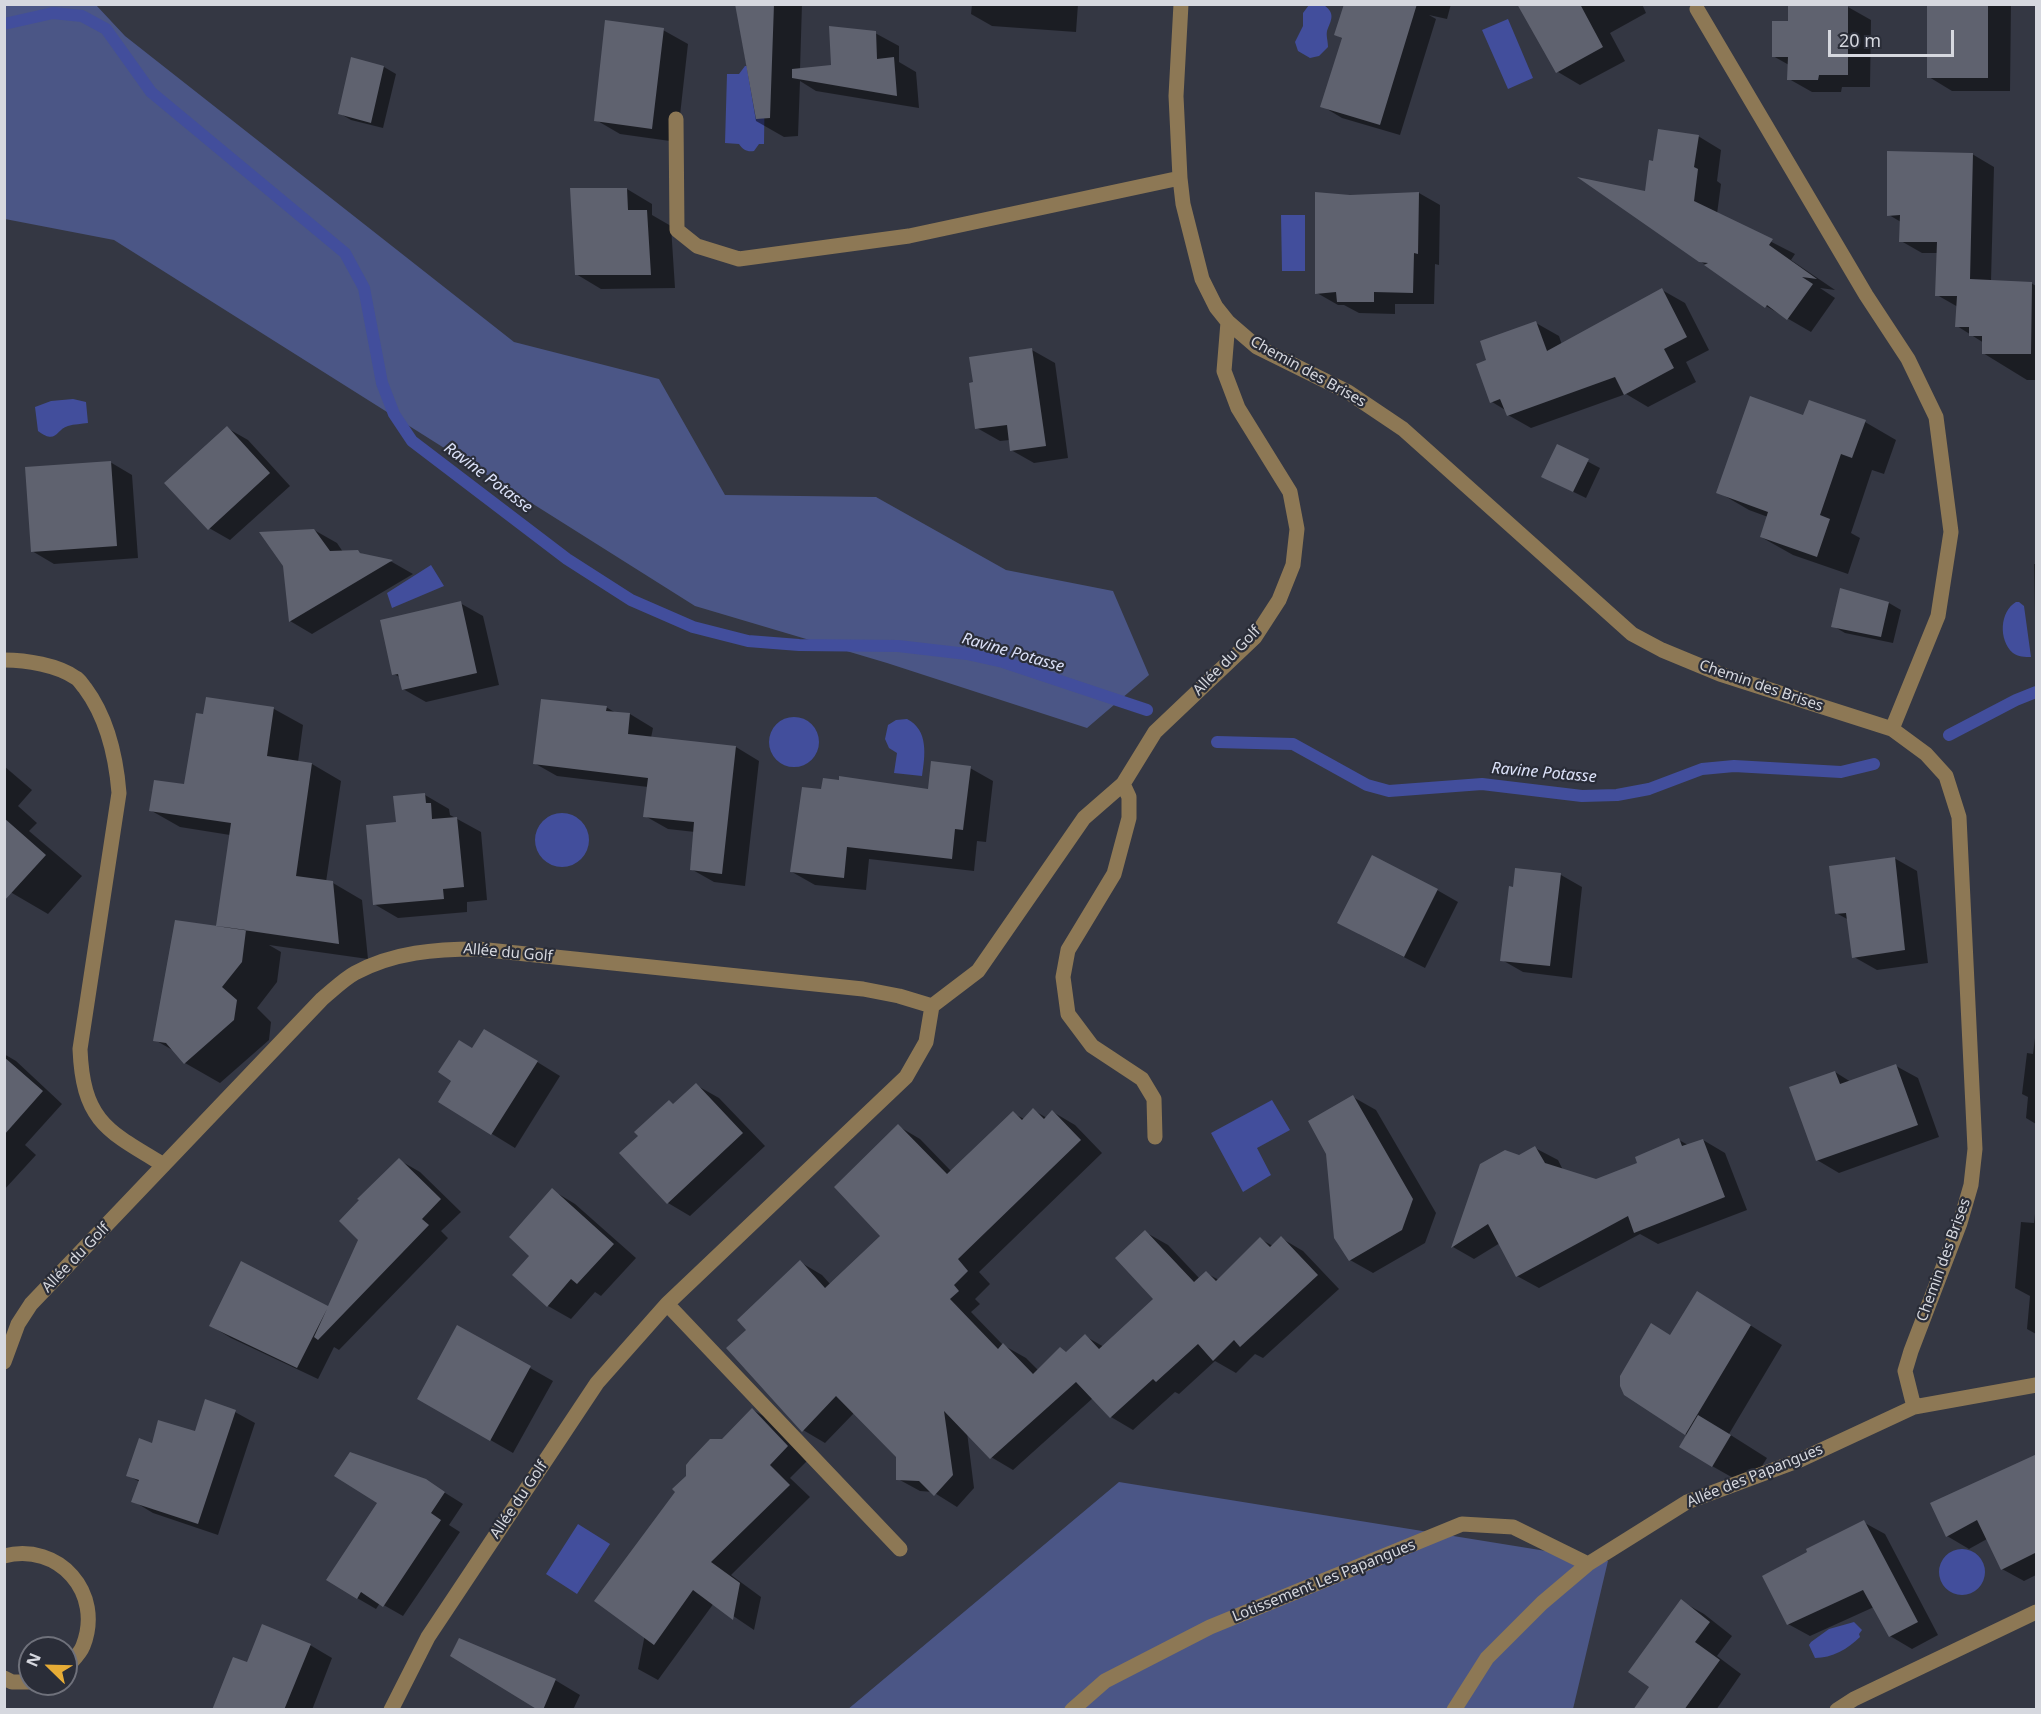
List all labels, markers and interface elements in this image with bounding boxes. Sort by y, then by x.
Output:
scale bar [1831,18,1957,56]
text: 20 m [1839,28,1881,52]
street label: Chemin des Brises [1247,333,1369,411]
water label: Ravine Potasse [440,439,536,517]
street label: Allée du Golf [1189,623,1265,699]
water label: Ravine Potasse [960,629,1066,677]
street label: Chemin des Brises [1697,656,1825,716]
water label: Ravine Potasse [1491,759,1597,787]
street label: Allée du Golf [463,940,553,966]
street label: Chemin des Brises [1913,1196,1975,1324]
street label: Allée du Golf [38,1220,114,1296]
street label: Allée des Papangues [1684,1440,1826,1512]
street label: Allée du Golf [486,1458,552,1542]
street label: Lotissement Les Papangues [1230,1536,1418,1626]
north arrow [18,1636,78,1696]
text: N [21,1649,46,1670]

